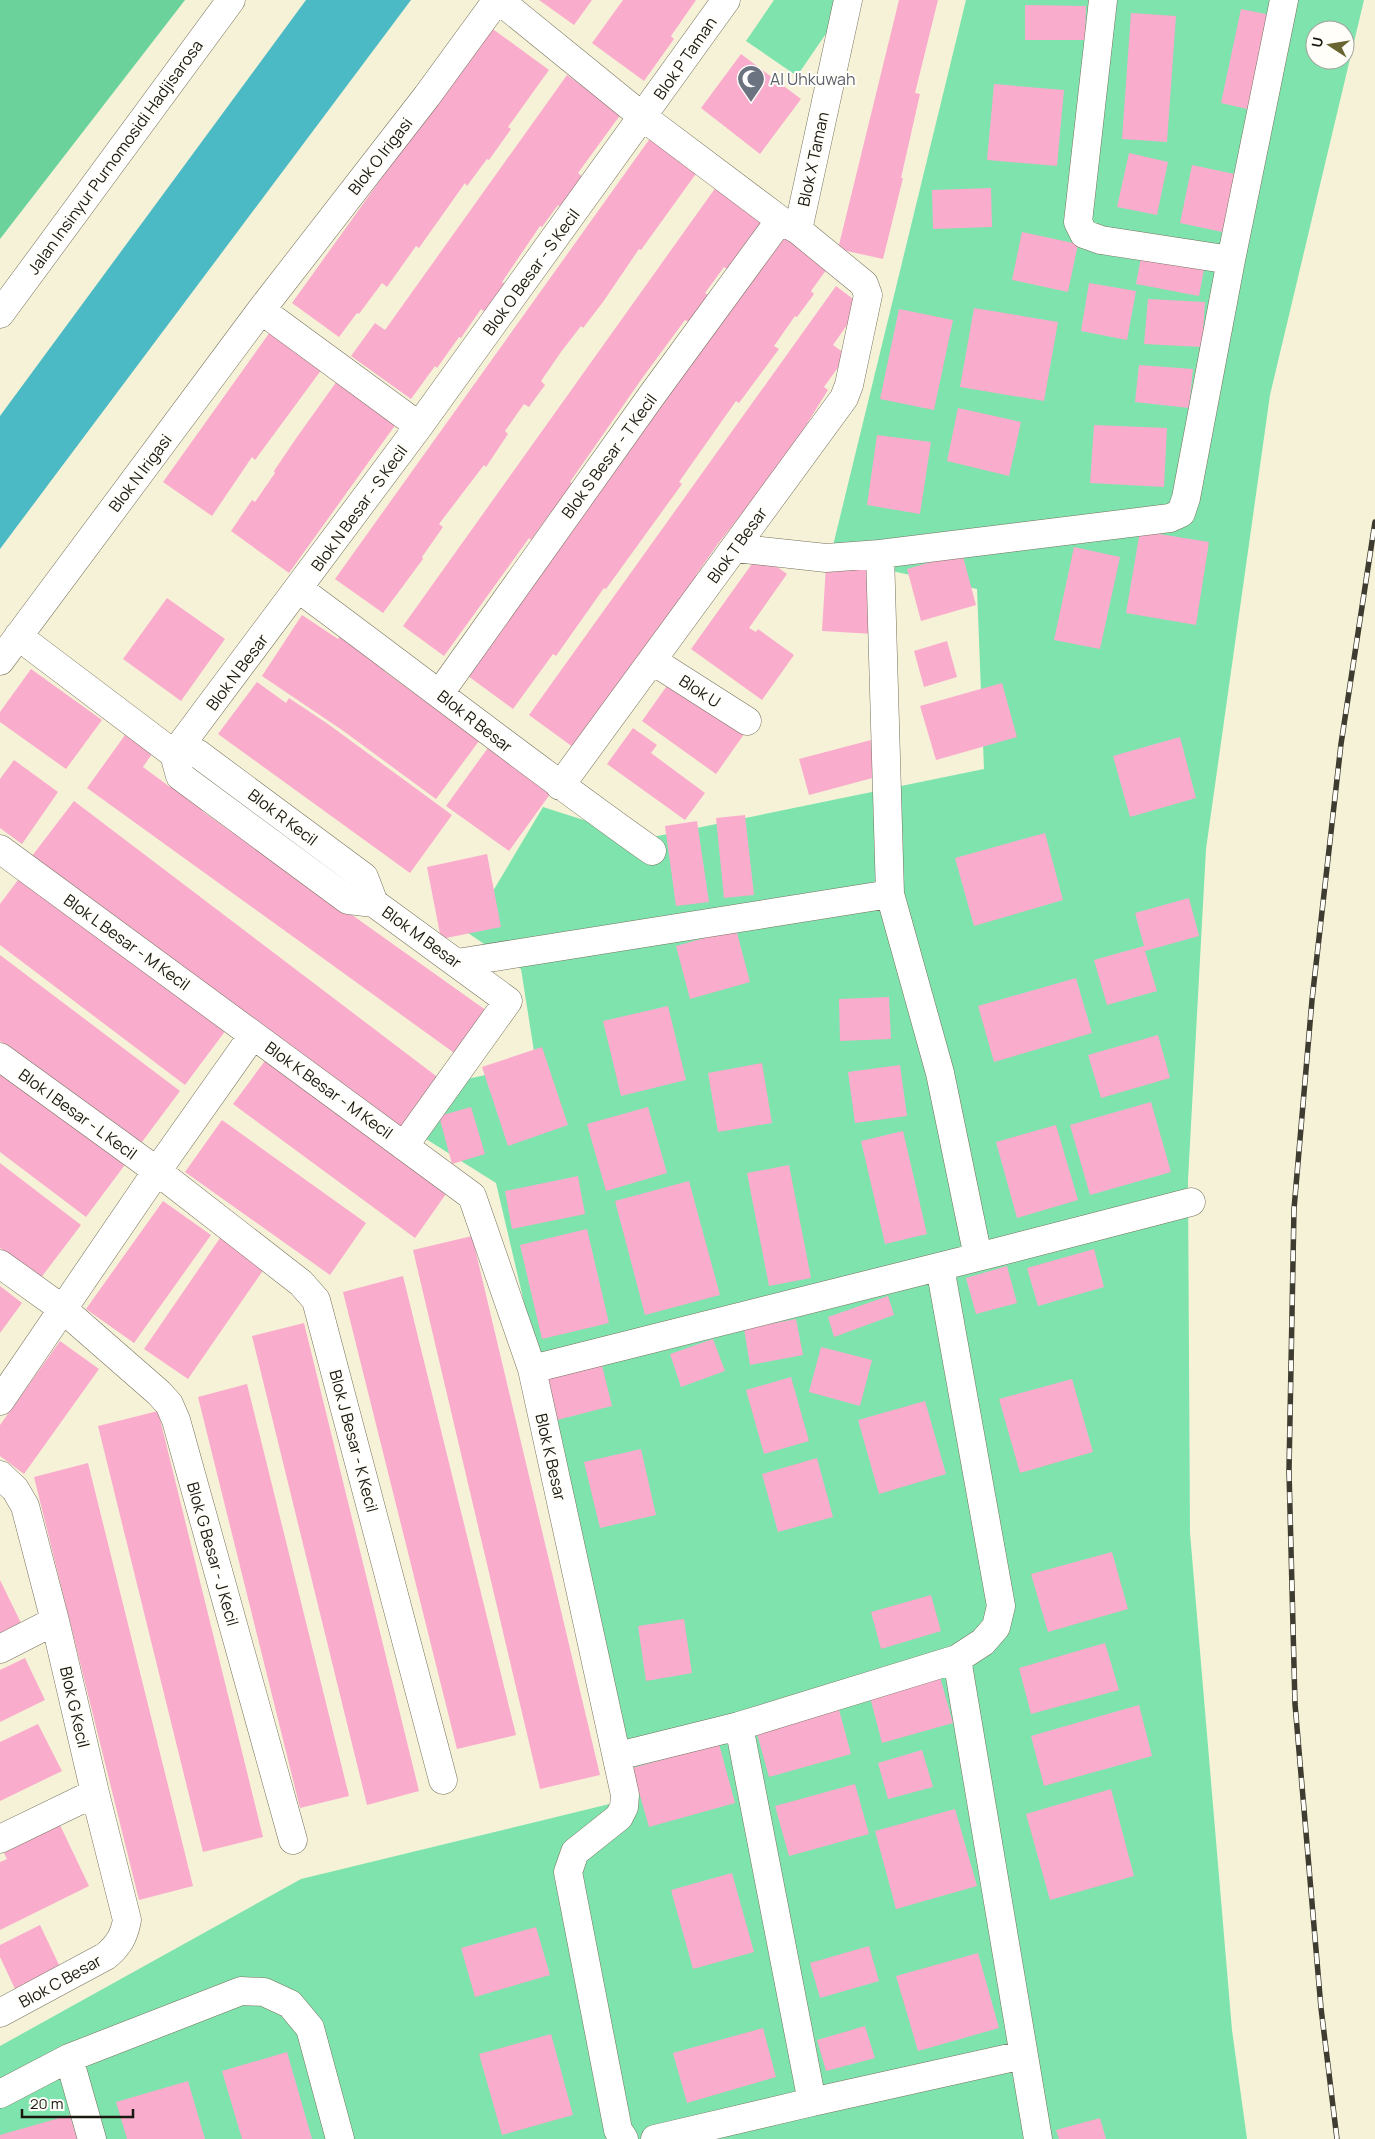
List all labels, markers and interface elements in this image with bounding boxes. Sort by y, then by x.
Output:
street label: Blok P Taman [648,12,722,104]
north arrow [1305,20,1355,70]
street label: Jalan Insinyur Purnomosidi Hadjisarosa [22,35,208,279]
text: U [1306,35,1327,49]
mosque icon: Al Uhkuwah [736,64,766,103]
place label: Al Uhkuwah [770,68,855,90]
street label: Blok X Taman [792,110,834,208]
street label: Blok O Irigasi [343,113,417,199]
street label: Blok O Besar - S Kecil [478,204,584,340]
street label: Blok S Besar - T Kecil [556,389,662,523]
street label: Blok N Irigasi [104,430,176,516]
street label: Blok N Besar - S Kecil [306,440,412,576]
street label: Blok T Besar [702,502,772,587]
street label: Blok N Besar [201,629,273,715]
street label: Blok U [675,669,725,713]
street label: Blok R Besar [433,685,517,757]
street label: Blok R Kecil [244,784,322,850]
street label: Blok L Besar - M Kecil [59,889,195,995]
street label: Blok M Besar [378,901,466,973]
street label: Blok K Besar - M Kecil [261,1036,397,1144]
street label: Blok I Besar - L Kecil [14,1064,142,1164]
street label: Blok J Besar - K Kecil [324,1367,384,1515]
street label: Blok K Besar [530,1411,572,1503]
street label: Blok G Besar - J Kecil [182,1479,244,1629]
street label: Blok G Kecil [55,1664,95,1750]
street label: Blok C Besar [15,1949,105,2013]
scale bar [22,2086,134,2118]
text: 20 m [30,2093,63,2114]

